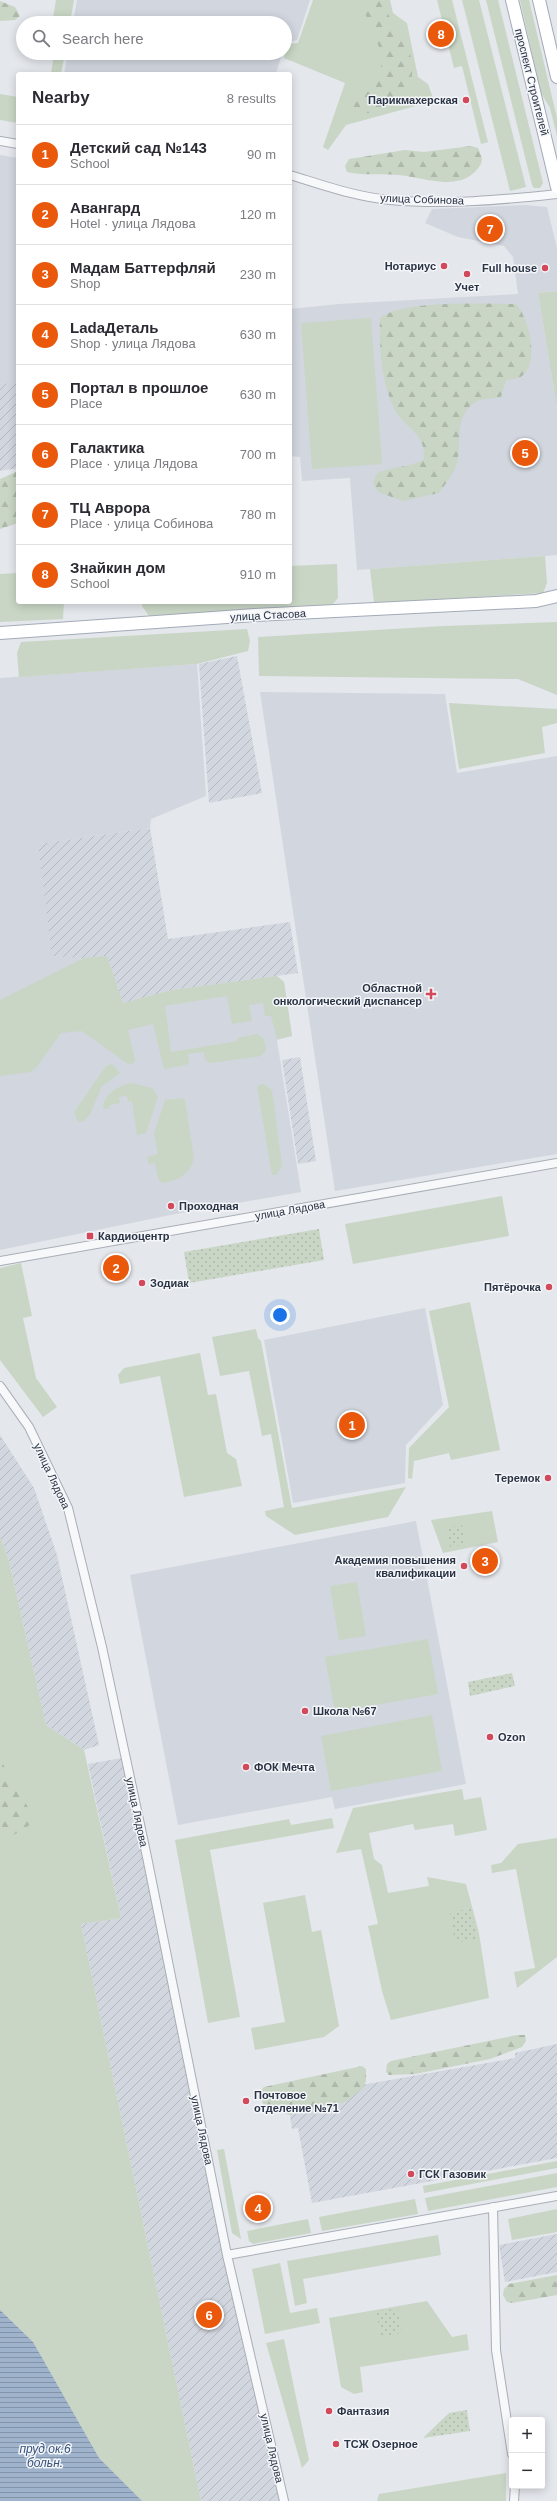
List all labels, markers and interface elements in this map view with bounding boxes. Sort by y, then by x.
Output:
search box [16,16,292,60]
pin: 8 [428,19,454,49]
icon: search [30,27,52,49]
street label: проспект Строителей [513,27,551,137]
text: Search here [62,30,144,47]
text: Nearby [32,88,90,107]
text: 8 results [227,91,276,106]
place label: Парикмахерская [368,94,458,106]
marker: Парикмахерская [461,95,471,105]
text: Детский сад №143 [70,139,207,156]
text: 1 [41,147,49,162]
text: 90 m [247,147,276,162]
text: School [70,156,110,171]
street label: улица Собинова [380,192,465,206]
text: Авангард [70,199,140,216]
text: 2 [41,207,49,222]
text: 120 m [240,207,276,222]
pin: 7 [477,214,503,244]
text: Hotel · улица Лядова [70,216,196,231]
text: Мадам Баттерфляй [70,259,216,276]
place label: Нотариус [385,260,436,272]
marker: Нотариус [439,261,449,271]
place label: Full house [482,262,537,274]
marker: Full house [540,263,550,273]
text: 3 [41,267,49,282]
text: 230 m [240,267,276,282]
marker: Учет [462,269,472,279]
text: Shop [70,276,100,291]
place label: Учет [455,281,480,293]
text: LadaДеталь [70,319,158,336]
text: 4 [41,327,49,342]
text: 630 m [240,327,276,342]
text: Shop · улица Лядова [70,336,196,351]
text: Портал в прошлое [70,379,208,396]
text: 5 [41,387,49,402]
text: 630 m [240,387,276,402]
text: Place [70,396,103,411]
pin: 5 [512,438,538,468]
text: Галактика [70,439,144,456]
text: 6 [41,447,49,462]
text: 700 m [240,447,276,462]
text: Place · улица Лядова [70,456,198,471]
text: ТЦ Аврора [70,499,150,516]
text: 7 [41,507,49,522]
text: 780 m [240,507,276,522]
text: Place · улица Собинова [70,516,213,531]
text: Знайкин дом [70,559,166,576]
text: 8 [41,567,49,582]
text: 910 m [240,567,276,582]
text: School [70,576,110,591]
street label: улица Стасова [230,607,307,623]
place label: Областной онкологический диспансер [273,982,422,1007]
marker: Областной онкологический диспансер [425,988,437,1000]
street label: улица Лядова [254,1198,327,1222]
place label: Проходная [179,1200,239,1212]
marker: Проходная [166,1201,176,1211]
place label: Кардиоцентр [98,1230,170,1242]
marker: Кардиоцентр [85,1231,95,1241]
pin: 2 [103,1253,129,1283]
place label: Зодиак [150,1277,189,1289]
marker: Зодиак [137,1278,147,1288]
place label: Пятёрочка [484,1281,542,1293]
marker: Пятёрочка [544,1282,554,1292]
your location [270,1305,290,1325]
pin: 1 [339,1410,365,1440]
street label: улица Лядова [32,1441,73,1511]
place label: Теремок [495,1472,540,1484]
marker: Теремок [543,1473,553,1483]
pin: 3 [472,1546,498,1576]
place label: Академия повышения квалификации [334,1554,456,1579]
marker: Академия повышения квалификации [459,1561,469,1571]
place label: Школа №67 [313,1705,377,1717]
marker: Школа №67 [300,1706,310,1716]
place label: Ozon [498,1731,526,1743]
marker: Ozon [485,1732,495,1742]
place label: ФОК Мечта [254,1761,315,1773]
marker: ФОК Мечта [241,1762,251,1772]
street label: улица Лядова [124,1776,150,1849]
place label: Почтовое отделение №71 [254,2089,339,2114]
street label: улица Лядова [189,2094,215,2167]
marker: Почтовое отделение №71 [241,2096,251,2106]
place label: ГСК Газовик [419,2168,487,2180]
marker: ГСК Газовик [406,2169,416,2179]
pin: 4 [245,2193,271,2223]
pin: 6 [196,2300,222,2330]
place label: Фантазия [337,2405,389,2417]
marker: Фантазия [324,2406,334,2416]
street label: улица Лядова [258,2412,286,2485]
map controls [509,2417,545,2489]
button: + [509,2417,545,2453]
place label: ТСЖ Озерное [344,2438,418,2450]
marker: ТСЖ Озерное [331,2439,341,2449]
water label: пруд ок.6 больн. [19,2442,71,2470]
button: − [509,2453,545,2489]

